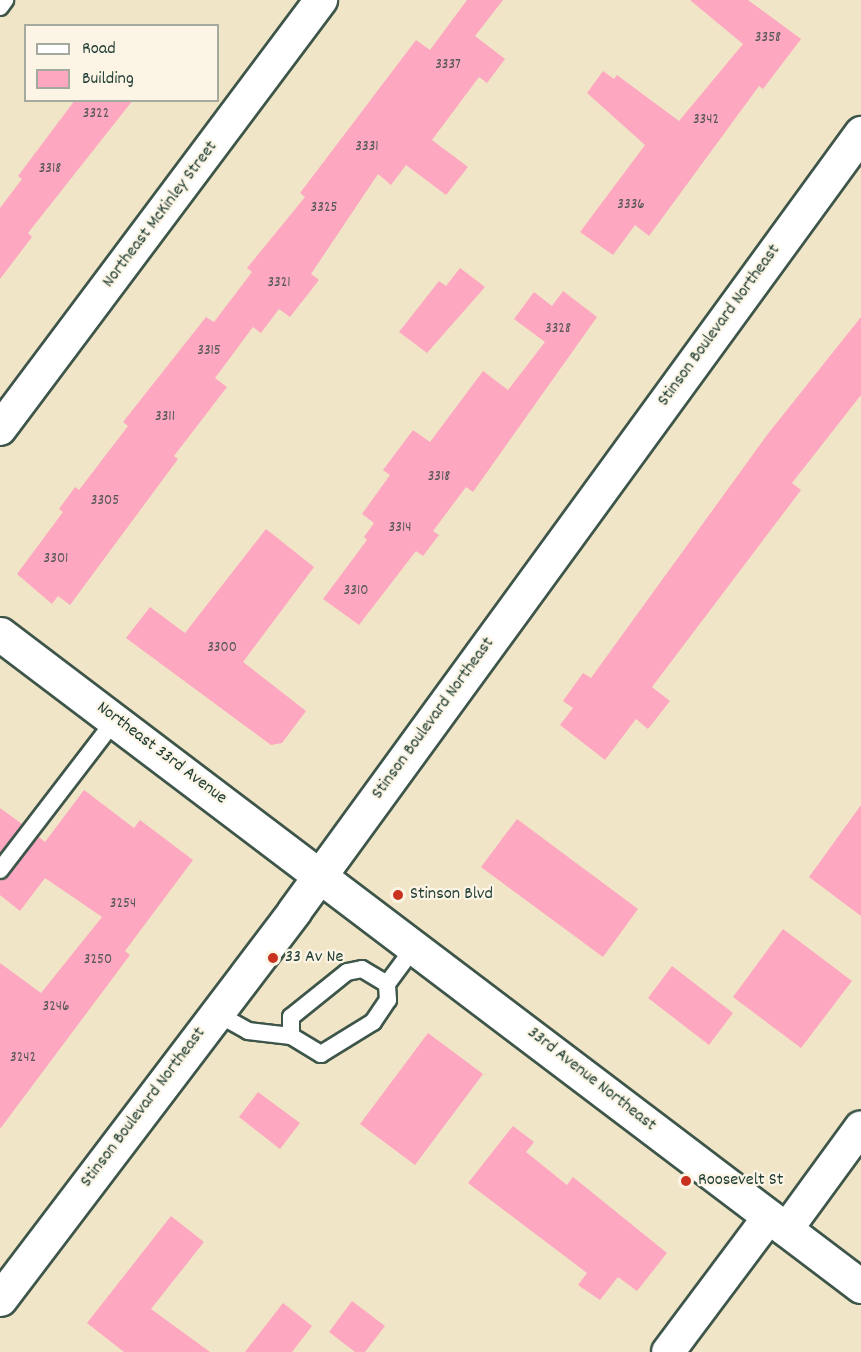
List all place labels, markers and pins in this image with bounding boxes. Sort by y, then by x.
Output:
place label: Stinson Blvd [410,884,493,906]
marker: Stinson Blvd [391,888,405,902]
place label: 33 Av Ne [285,947,343,969]
marker: 33 Av Ne [266,951,280,965]
place label: Roosevelt St [698,1170,783,1192]
marker: Roosevelt St [679,1174,693,1188]

